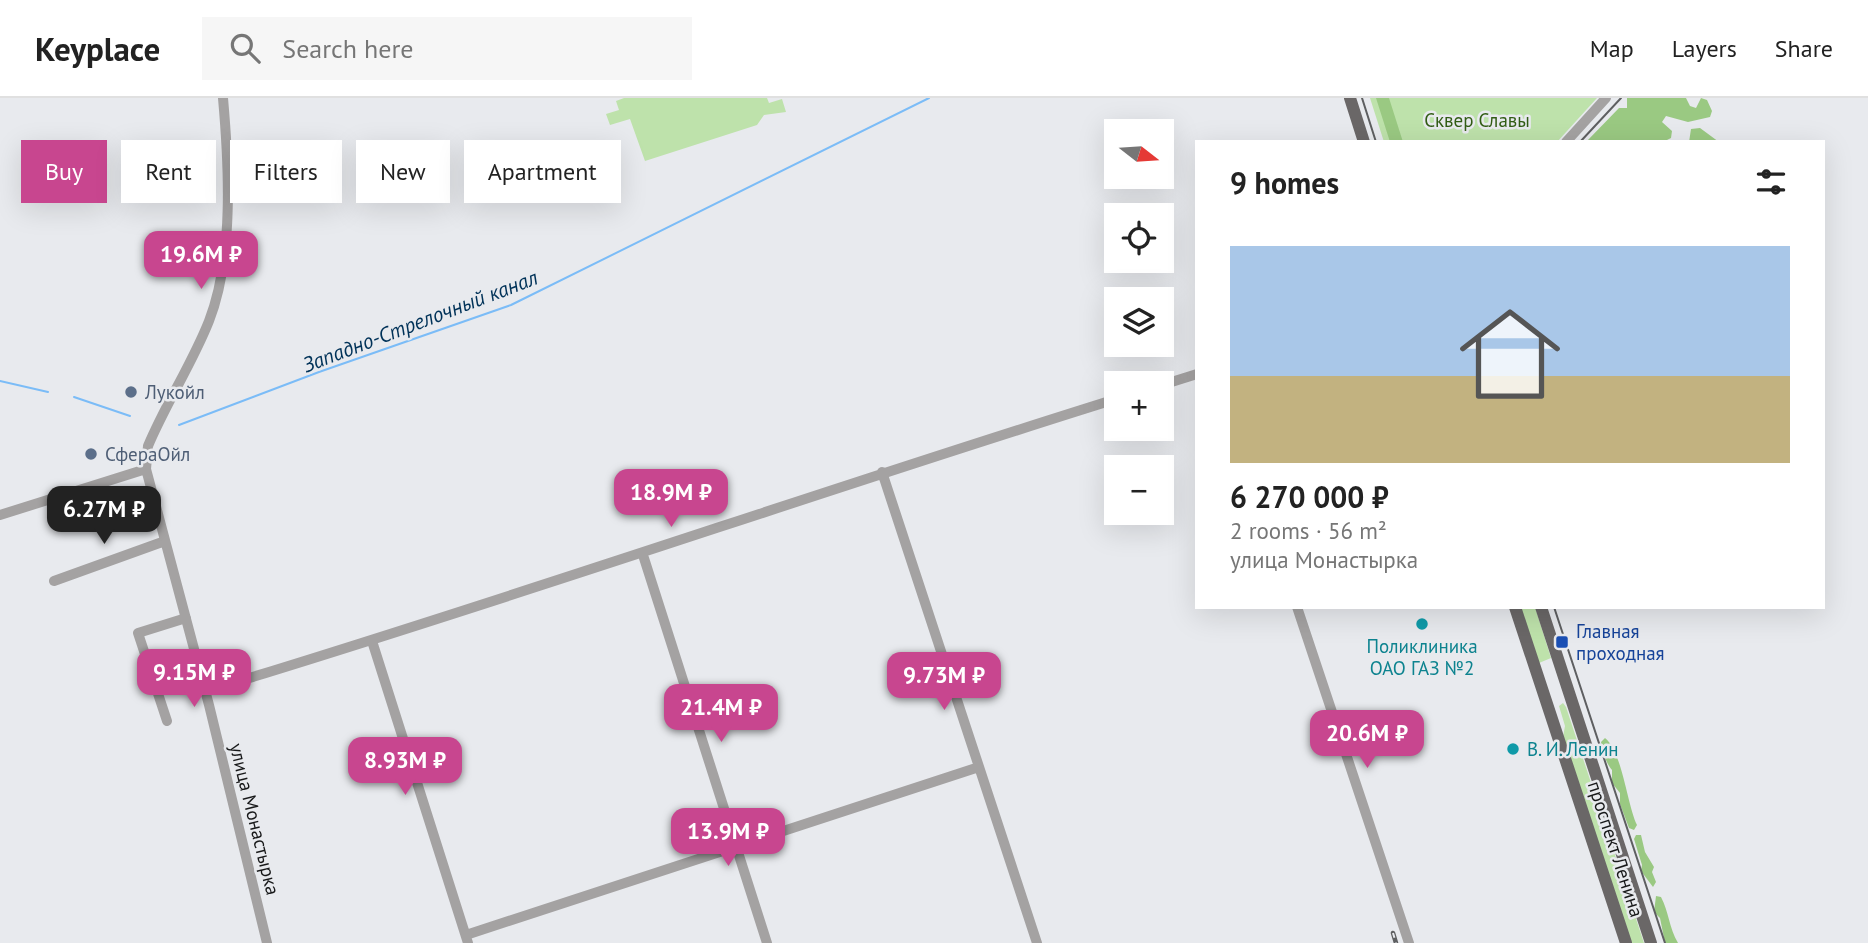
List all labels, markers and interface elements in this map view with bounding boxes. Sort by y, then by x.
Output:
search box [202,17,692,80]
text: Keyplace [35,27,160,70]
icon: search [226,29,264,67]
text: Search here [282,32,413,65]
text: Map [1590,33,1634,64]
text: Layers [1672,33,1737,64]
text: Share [1775,33,1833,64]
park label: Сквер Славы [1424,108,1530,132]
north arrow [1104,119,1174,189]
map controls [1104,119,1174,525]
chip: Buy [21,140,107,203]
chip: Rent [121,140,216,203]
chip: Filters [230,140,342,203]
chip: New [356,140,450,203]
chip: Apartment [464,140,621,203]
text: 9 homes [1230,163,1339,202]
icon: filters [1752,163,1790,201]
button: locate [1104,203,1174,273]
pin: 19.6M ₽ [136,232,266,291]
text: 19.6M ₽ [160,239,242,268]
water label: Западно-Стрелочный канал [298,264,542,378]
button: layers [1104,287,1174,357]
icon: home [1447,291,1573,417]
button: + [1104,371,1174,441]
place label: Лукойл [144,380,205,404]
marker: Лукойл [123,384,139,400]
place label: СфераОйл [105,442,190,466]
marker: СфераОйл [83,446,99,462]
button: − [1104,455,1174,525]
pin: 18.9M ₽ [606,470,736,529]
text: 18.9M ₽ [630,477,712,506]
text: 6 270 000 ₽ [1230,477,1389,516]
pin: 6.27M ₽ [39,486,169,546]
text: 6.27M ₽ [63,494,145,523]
text: 2 rooms · 56 m² [1230,516,1387,545]
text: улица Монастырка [1230,545,1418,574]
marker: Поликлиника ОАО ГАЗ №2 [1414,616,1430,632]
place label: Главная проходная [1576,619,1665,665]
place label: Поликлиника ОАО ГАЗ №2 [1366,634,1478,680]
marker: Главная проходная [1554,634,1570,650]
pin: 9.15M ₽ [129,650,259,709]
pin: 9.73M ₽ [879,652,1009,712]
text: 9.15M ₽ [153,657,235,686]
text: 9.73M ₽ [903,660,985,689]
pin: 21.4M ₽ [656,684,786,744]
text: 21.4M ₽ [680,692,762,721]
pin: 20.6M ₽ [1302,710,1432,770]
text: 20.6M ₽ [1326,718,1408,747]
place label: В. И. Ленин [1527,737,1619,761]
pin: 8.93M ₽ [340,738,470,797]
street label: улица Монастырка [225,741,285,897]
marker: В. И. Ленин [1505,741,1521,757]
text: 8.93M ₽ [364,745,446,774]
street label: проспект Ленина [1583,778,1649,920]
pin: 13.9M ₽ [663,808,793,868]
text: 13.9M ₽ [687,816,769,845]

